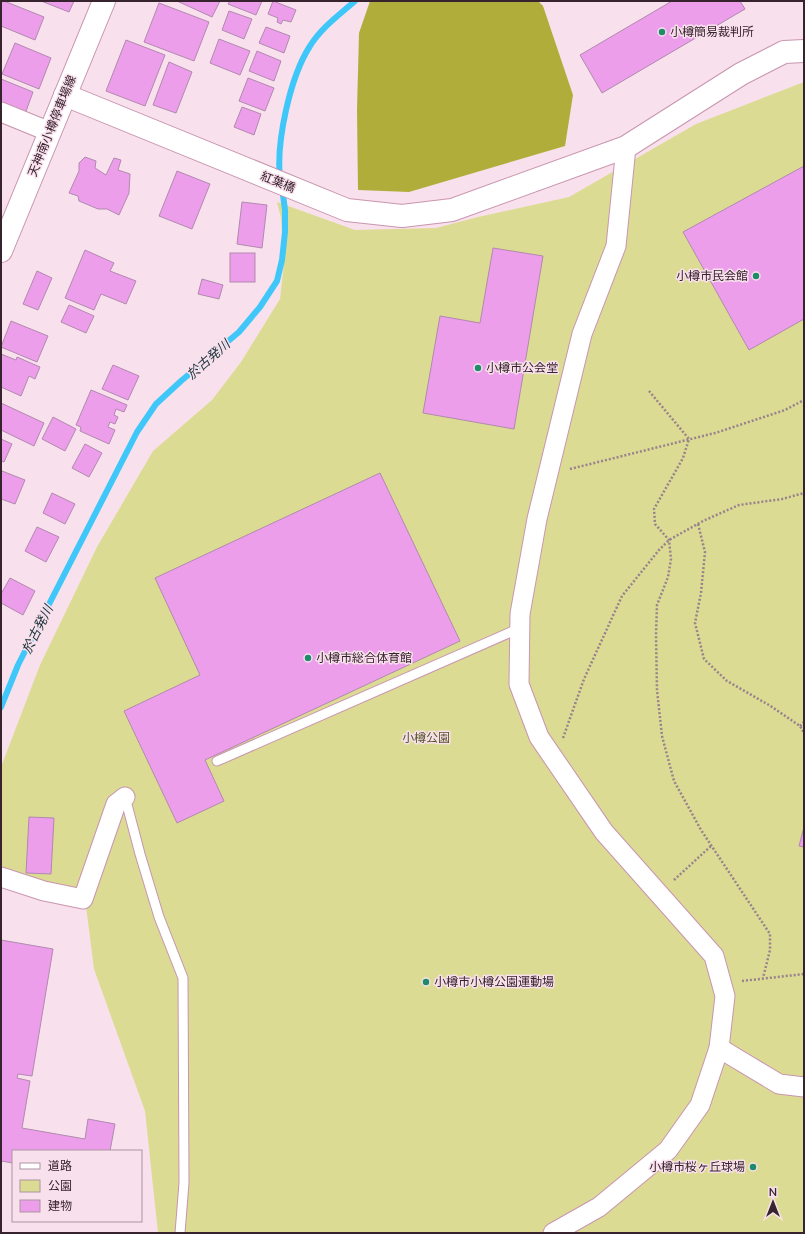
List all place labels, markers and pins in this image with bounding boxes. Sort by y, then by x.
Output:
place label: 小樽簡易裁判所 [670,24,754,39]
marker: 小樽簡易裁判所 [657,27,667,37]
place label: 小樽市民会館 [676,268,748,283]
marker: 小樽市民会館 [751,271,761,281]
place label: 小樽市公会堂 [486,360,558,375]
marker: 小樽市公会堂 [473,363,483,373]
place label: 小樽市総合体育館 [316,650,412,665]
marker: 小樽市総合体育館 [303,653,313,663]
place label: 小樽市小樽公園運動場 [434,974,554,989]
marker: 小樽市小樽公園運動場 [421,977,431,987]
place label: 小樽市桜ヶ丘球場 [649,1159,745,1174]
marker: 小樽市桜ヶ丘球場 [748,1162,758,1172]

